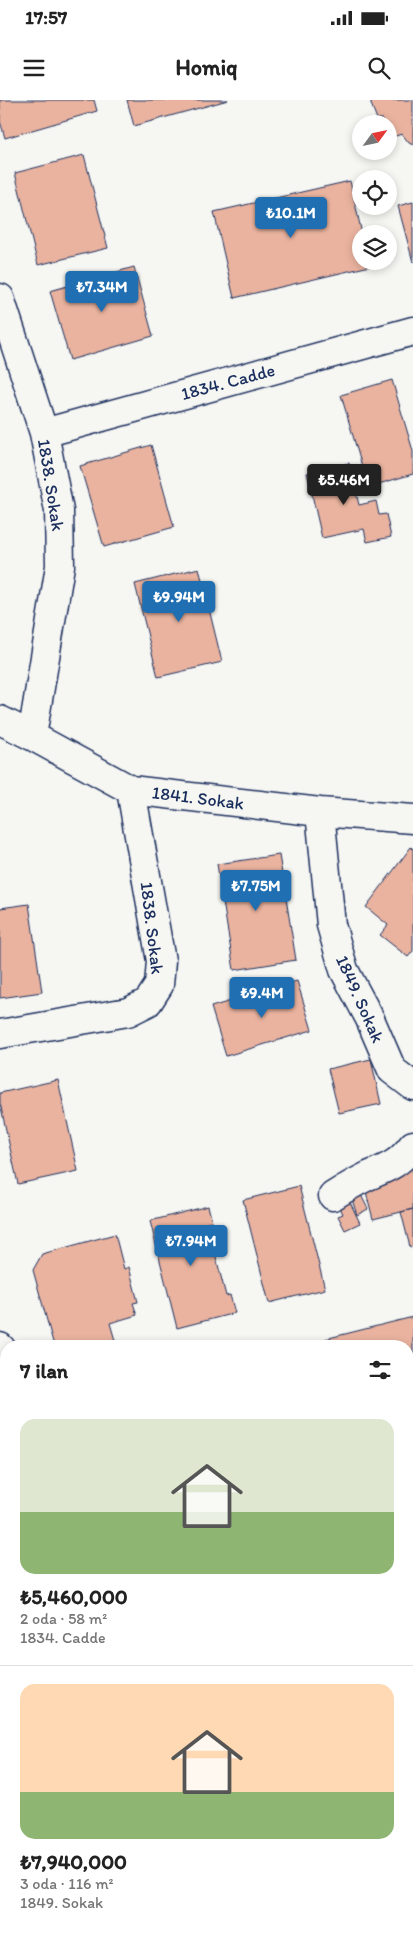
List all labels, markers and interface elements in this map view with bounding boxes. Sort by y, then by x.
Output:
text: 17:57 [25,6,67,29]
icon: menu [20,54,48,82]
text: Homiq [176,54,237,81]
icon: search [365,54,393,82]
north arrow [352,115,398,160]
map controls [352,115,397,270]
button: locate [352,170,397,215]
pin: ₺10.1M [250,196,332,239]
text: ₺10.1M [266,203,316,222]
button: layers [352,225,397,270]
pin: ₺7.34M [61,270,143,313]
text: ₺7.34M [76,277,128,296]
street label: 1834. Cadde [179,359,277,405]
street label: 1838. Sokak [33,437,69,533]
pin: ₺5.46M [303,464,385,506]
text: ₺5.46M [318,470,370,489]
pin: ₺9.94M [138,580,220,623]
text: ₺9.94M [153,587,205,606]
street label: 1841. Sokak [151,781,245,815]
pin: ₺7.75M [215,870,297,912]
text: ₺7.75M [231,876,281,895]
street label: 1838. Sokak [135,880,169,976]
street label: 1849. Sokak [331,952,389,1046]
pin: ₺9.4M [227,976,297,1019]
text: ₺9.4M [240,983,284,1002]
pin: ₺7.94M [150,1224,232,1267]
text: ₺7.94M [165,1231,217,1250]
icon: filters [366,1356,394,1384]
text: 7 ilan [20,1358,68,1383]
icon: home [162,1451,252,1541]
text: ₺5,460,000 [20,1584,128,1609]
text: 2 oda · 58 m² [20,1609,107,1628]
text: 1834. Cadde [20,1628,106,1647]
icon: home [162,1717,252,1807]
text: ₺7,940,000 [20,1849,127,1874]
text: 3 oda · 116 m² [20,1874,114,1893]
text: 1849. Sokak [20,1893,103,1912]

